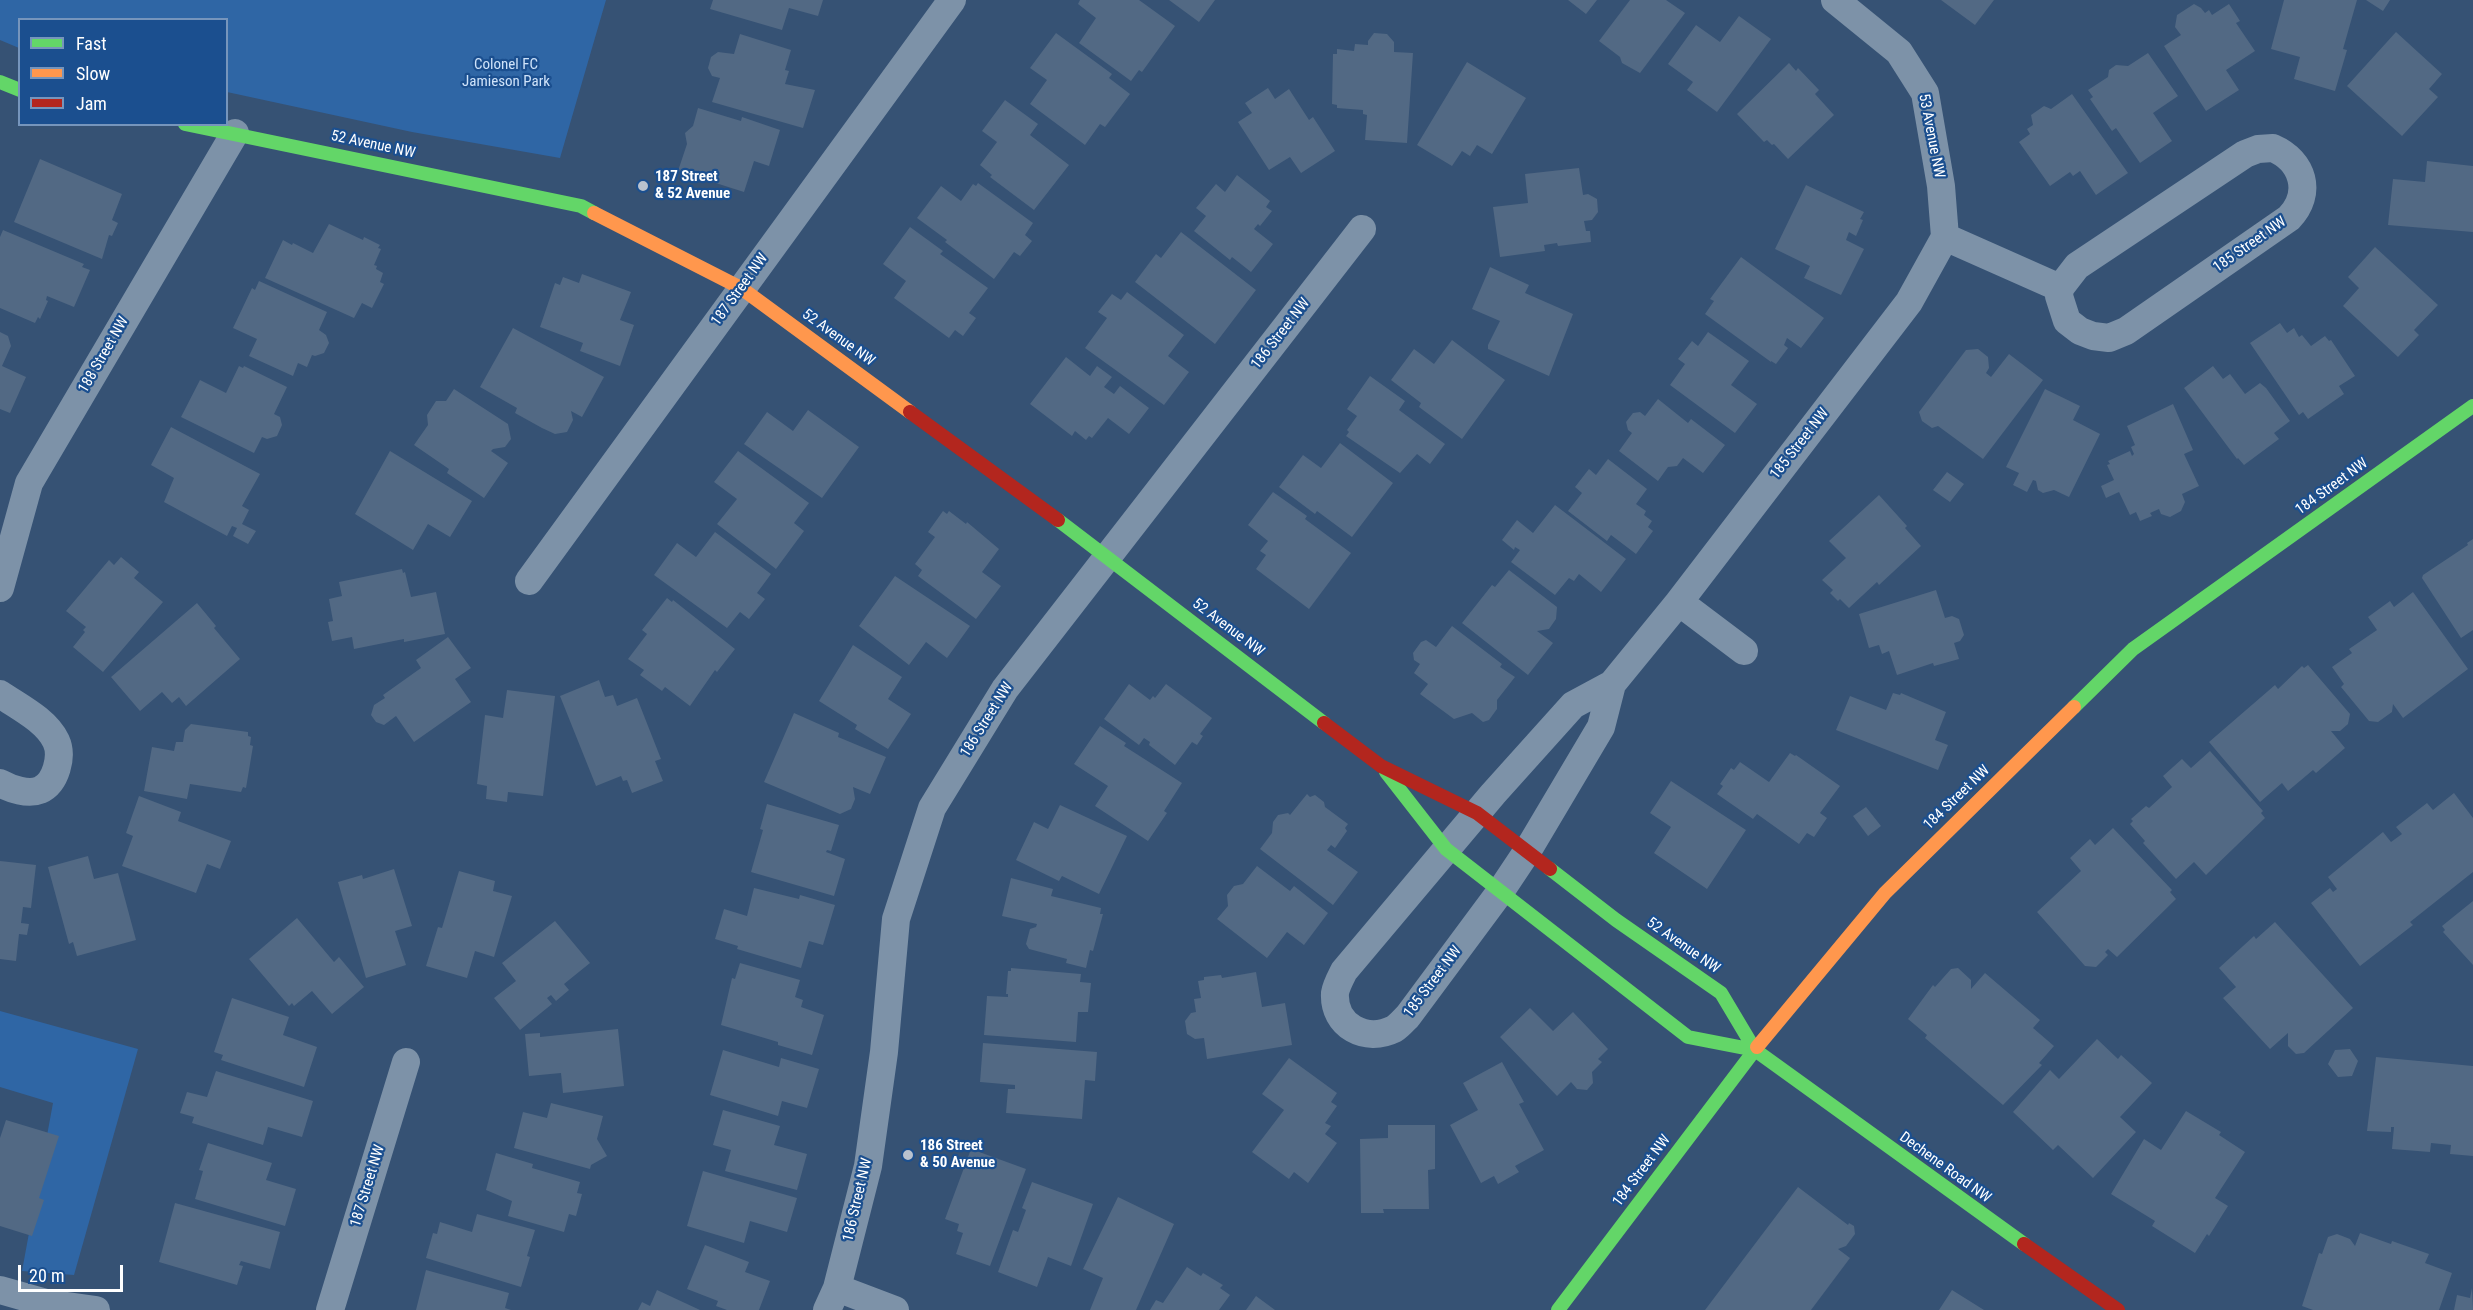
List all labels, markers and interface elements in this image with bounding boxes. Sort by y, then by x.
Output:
legend [18,18,228,126]
text: Fast [76,33,107,54]
park label: Colonel FC Jamieson Park [462,56,550,91]
text: Slow [76,63,110,84]
street label: 53 Avenue NW [1914,92,1948,180]
text: Jam [76,93,107,114]
street label: 52 Avenue NW [329,127,417,163]
place label: 187 Street & 52 Avenue [655,168,730,203]
marker: 187 Street & 52 Avenue [636,179,650,193]
street label: 185 Street NW [2210,213,2290,277]
street label: 187 Street NW [708,250,772,330]
street label: 186 Street NW [1248,295,1314,373]
street label: 52 Avenue NW [798,306,878,370]
street label: 188 Street NW [75,314,133,396]
street label: 185 Street NW [1767,405,1833,483]
street label: 184 Street NW [2292,455,2372,519]
street label: 52 Avenue NW [1188,595,1268,661]
street label: 186 Street NW [957,679,1017,761]
street label: 184 Street NW [1920,762,1994,834]
street label: 52 Avenue NW [1643,914,1723,978]
street label: 185 Street NW [1400,943,1466,1021]
street label: Dechene Road NW [1896,1129,1994,1207]
street label: 184 Street NW [1609,1132,1675,1210]
place label: 186 Street & 50 Avenue [920,1137,995,1172]
street label: 187 Street NW [347,1143,389,1229]
marker: 186 Street & 50 Avenue [901,1148,915,1162]
street label: 186 Street NW [840,1157,876,1243]
scale bar [21,1253,126,1291]
text: 20 m [29,1265,64,1286]

